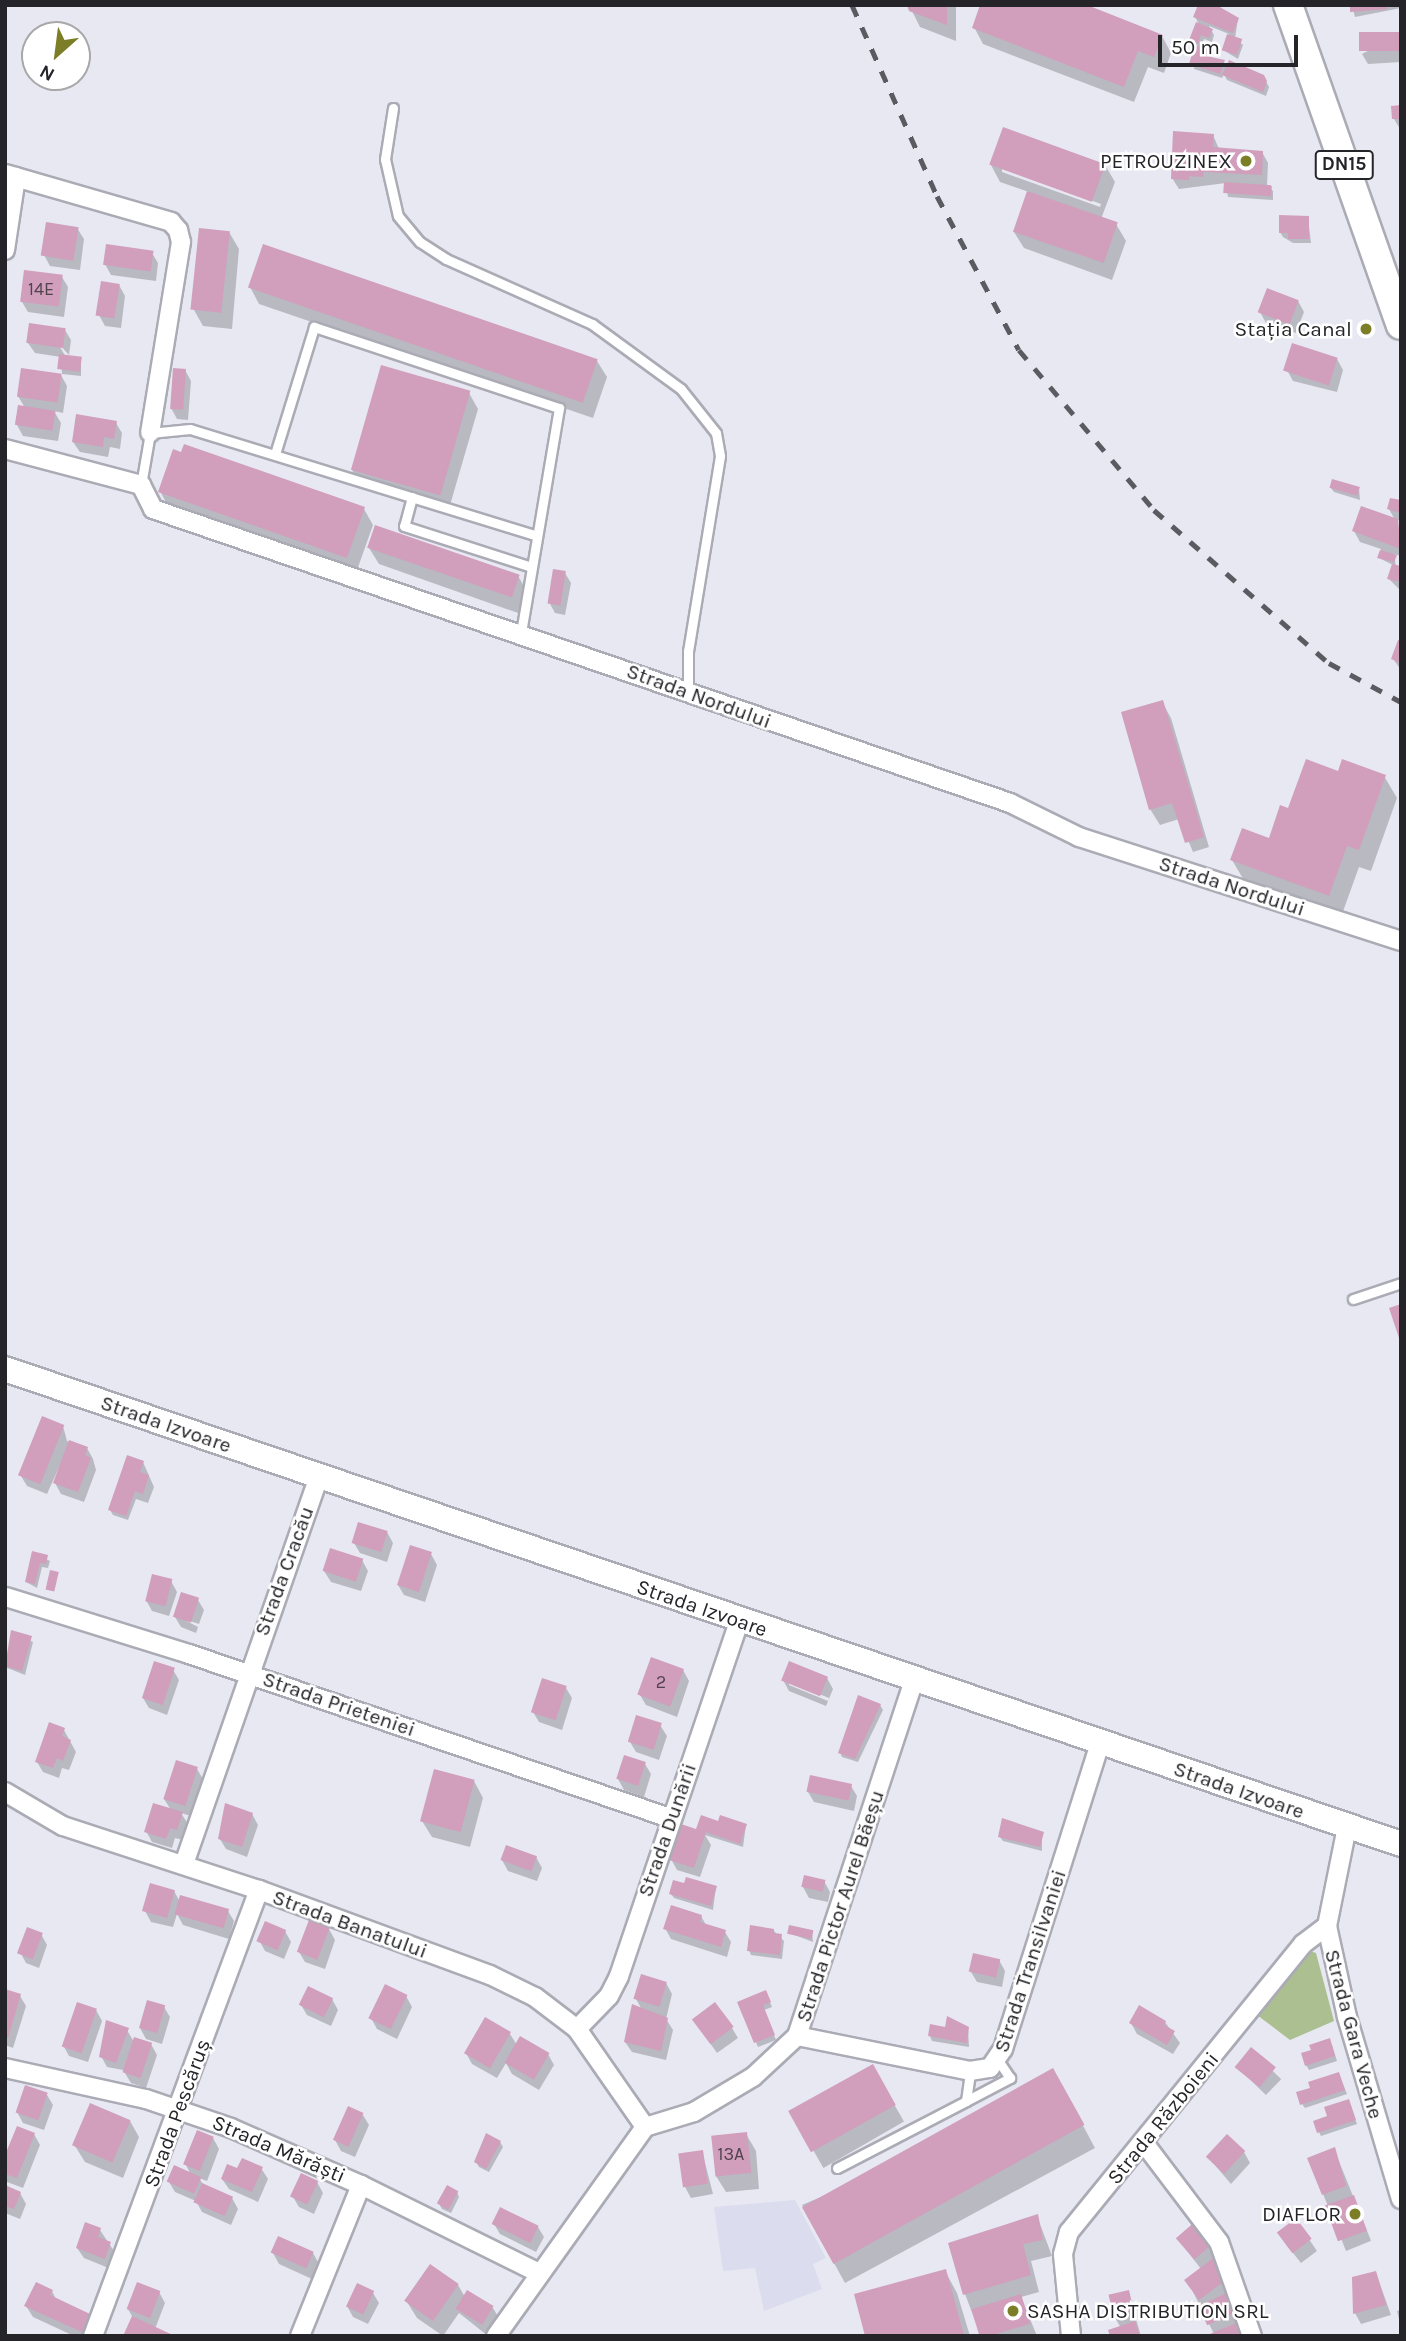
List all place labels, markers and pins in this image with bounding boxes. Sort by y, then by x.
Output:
place label: PETROUZINEX [1100,148,1232,174]
marker: PETROUZINEX [1238,153,1254,169]
place label: Stația Canal [1235,316,1352,342]
marker: Stația Canal [1358,321,1374,337]
place label: DIAFLOR [1262,2201,1341,2227]
marker: DIAFLOR [1347,2206,1363,2222]
place label: SASHA DISTRIBUTION SRL [1027,2298,1269,2324]
marker: SASHA DISTRIBUTION SRL [1005,2303,1021,2319]

